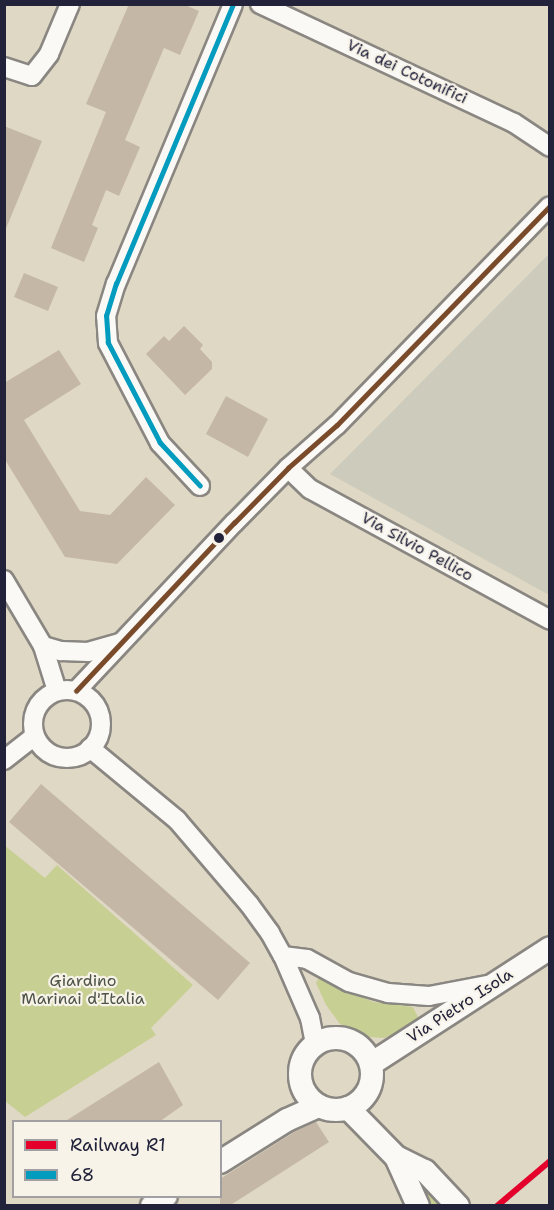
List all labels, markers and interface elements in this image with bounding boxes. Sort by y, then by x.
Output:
street label: Via dei Cotonifici [344,36,470,108]
street label: Via Silvio Pellico [358,508,476,586]
unlabelled marker [213,532,225,544]
street label: Via Pietro Isola [404,965,516,1047]
park label: Giardino Marinai d'Italia [21,971,145,1009]
legend [12,1120,222,1198]
text: Railway R1 [70,1133,166,1157]
text: 68 [70,1163,94,1187]

